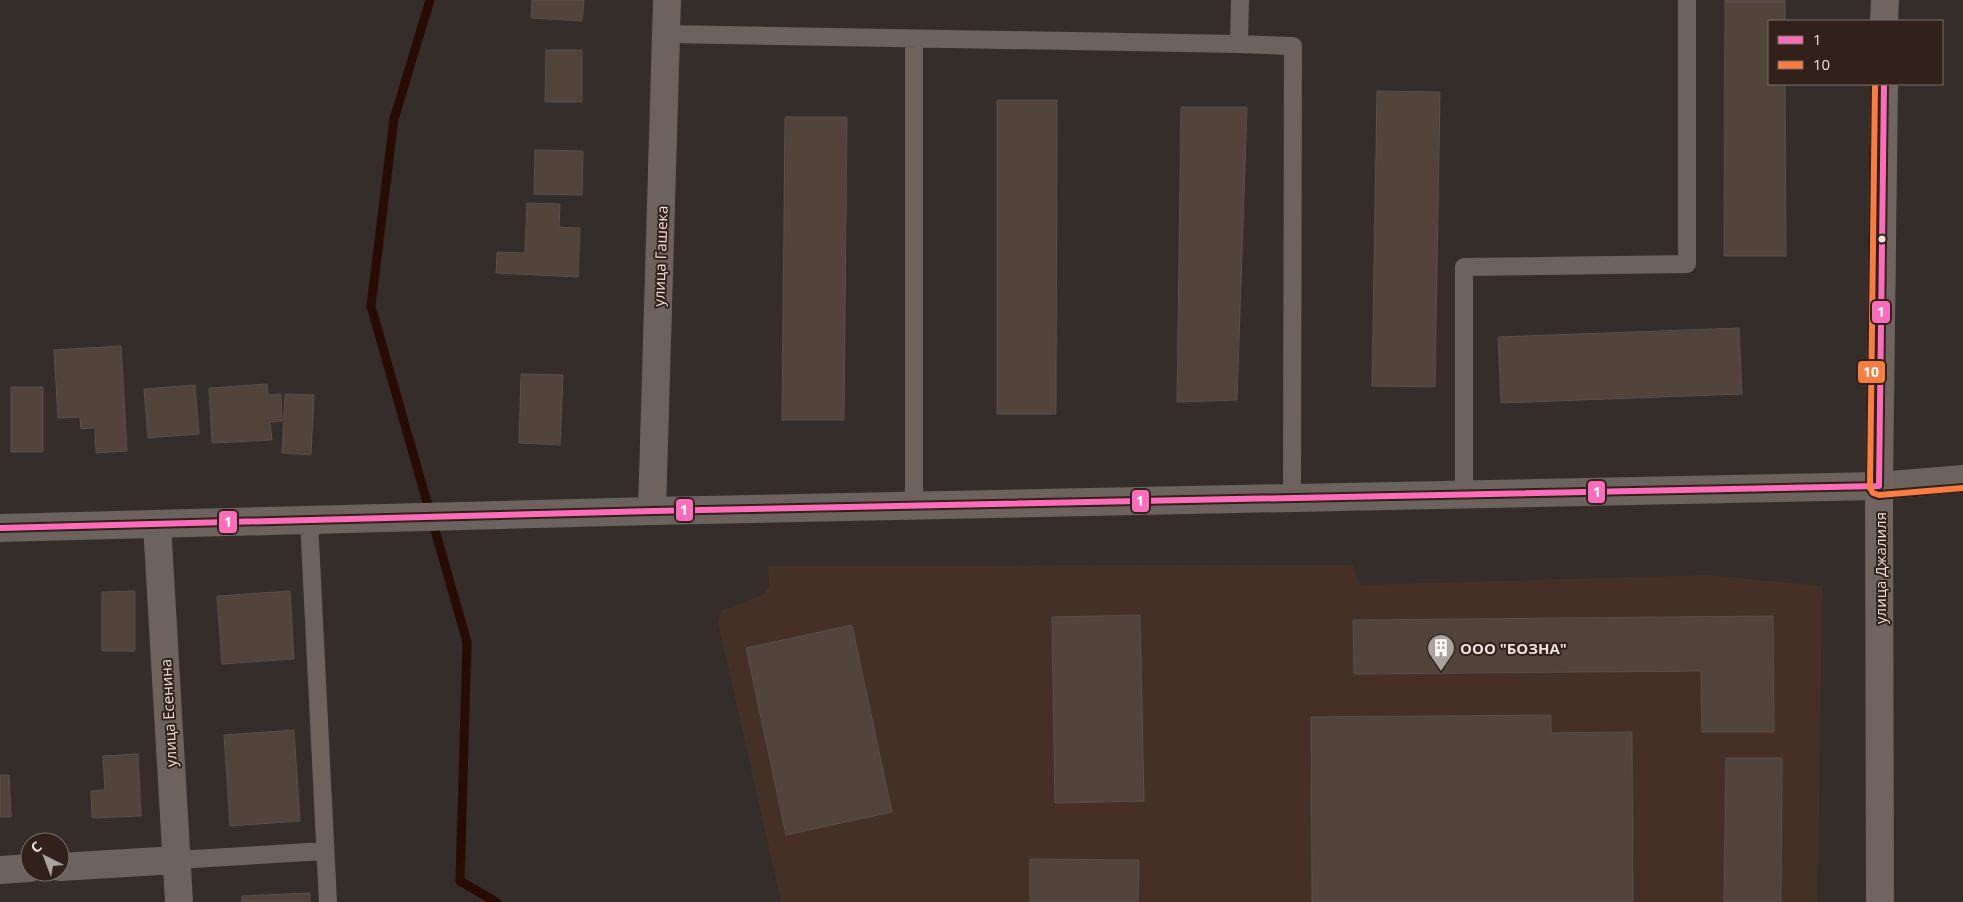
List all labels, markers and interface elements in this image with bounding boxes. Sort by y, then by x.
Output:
legend [1768,20,1943,85]
text: 1 [1813,29,1822,49]
text: 10 [1813,54,1830,74]
street label: улица Гашека [648,205,672,307]
unlabelled marker [1877,234,1887,244]
line badge: 1 [1871,300,1891,324]
text: 1 [1877,302,1885,321]
line badge: 10 [1857,360,1886,384]
text: 10 [1863,362,1879,381]
line badge: 1 [1587,480,1606,504]
text: 1 [1593,482,1601,501]
line badge: 1 [1131,489,1150,513]
text: 1 [1136,491,1144,510]
line badge: 1 [675,498,694,522]
text: 1 [680,500,688,519]
line badge: 1 [218,510,238,534]
text: 1 [224,512,232,531]
street label: улица Джалиля [1870,512,1890,624]
building icon: ООО "БОЗНА" [1426,633,1456,672]
place label: ООО "БОЗНА" [1460,638,1567,658]
street label: улица Есенина [155,659,181,767]
north arrow [20,832,70,882]
text: С [26,837,46,857]

